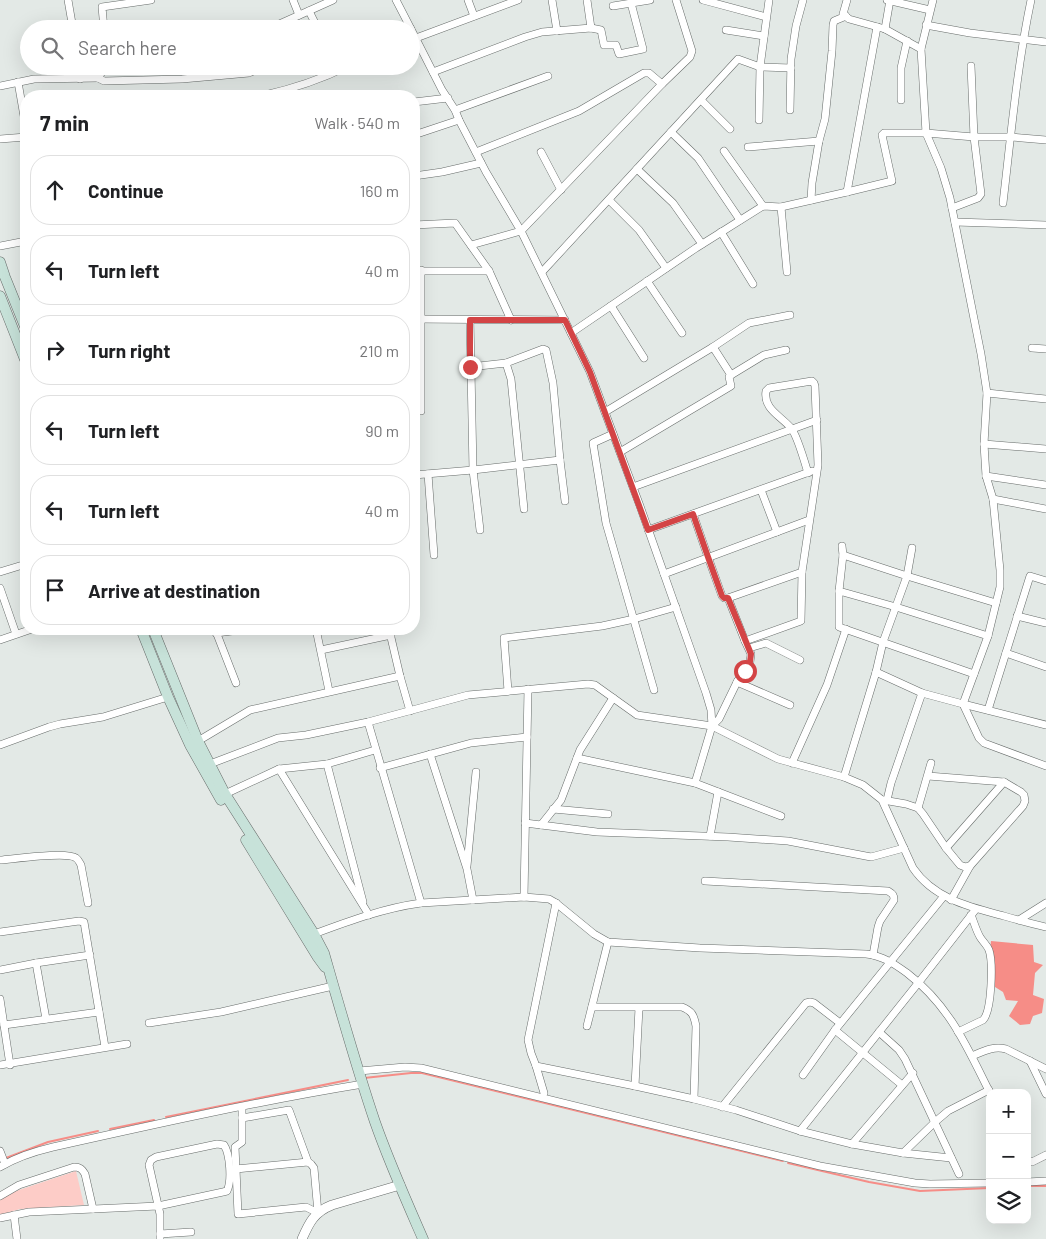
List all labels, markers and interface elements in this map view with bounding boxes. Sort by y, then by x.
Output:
search box [20,20,420,75]
icon: search [38,34,66,62]
text: Search here [78,36,177,59]
text: 7 min [40,110,89,135]
text: Walk · 540 m [315,113,400,132]
icon: ahead [41,176,69,204]
text: Continue [88,179,164,202]
text: 160 m [360,181,399,200]
icon: left [41,256,69,284]
text: Turn left [88,259,159,282]
text: 40 m [365,261,399,280]
icon: right [41,336,69,364]
text: Turn right [88,339,170,362]
text: 210 m [360,341,399,360]
route end [459,356,482,379]
icon: left [41,416,69,444]
text: Turn left [88,419,159,442]
text: 90 m [365,421,399,440]
icon: left [41,496,69,524]
text: Turn left [88,499,159,522]
text: 40 m [365,501,399,520]
icon: arrive [41,576,69,604]
text: Arrive at destination [88,579,260,602]
route start [734,660,757,683]
map controls [986,1089,1031,1224]
button: + [986,1089,1031,1134]
button: − [986,1134,1031,1179]
button: layers [986,1179,1031,1224]

